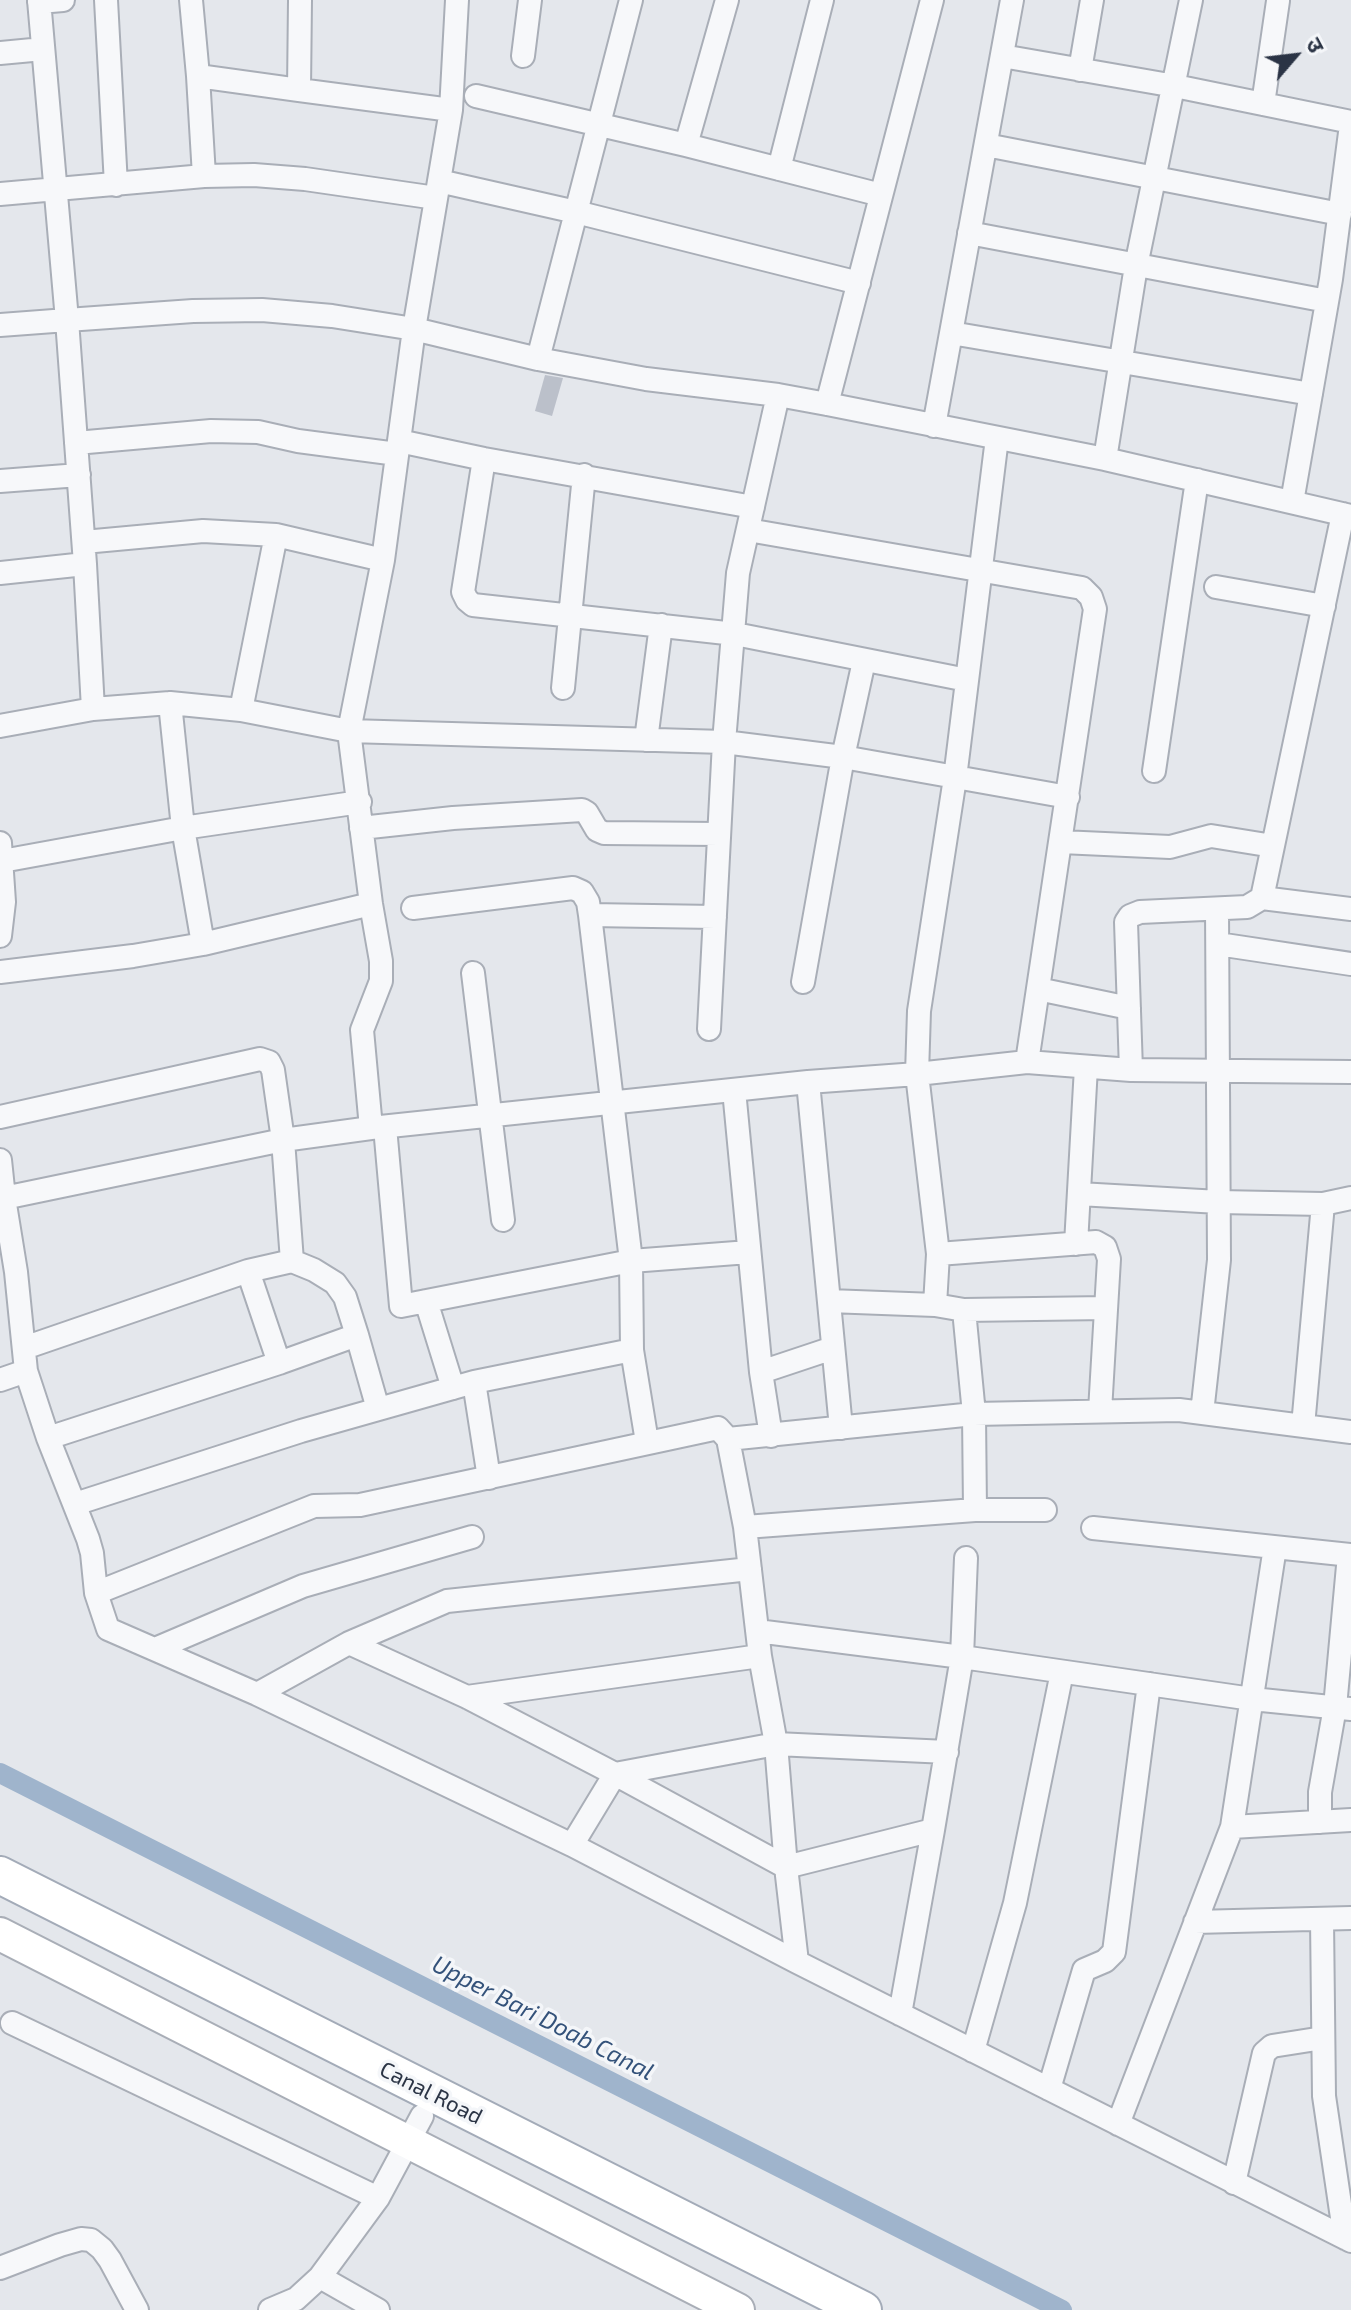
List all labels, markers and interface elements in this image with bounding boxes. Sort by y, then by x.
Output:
north arrow [1255,16,1335,96]
text: उ [1302,33,1331,57]
water label: Upper Bari Doab Canal [427,1950,659,2086]
street label: Canal Road [375,2056,487,2130]

